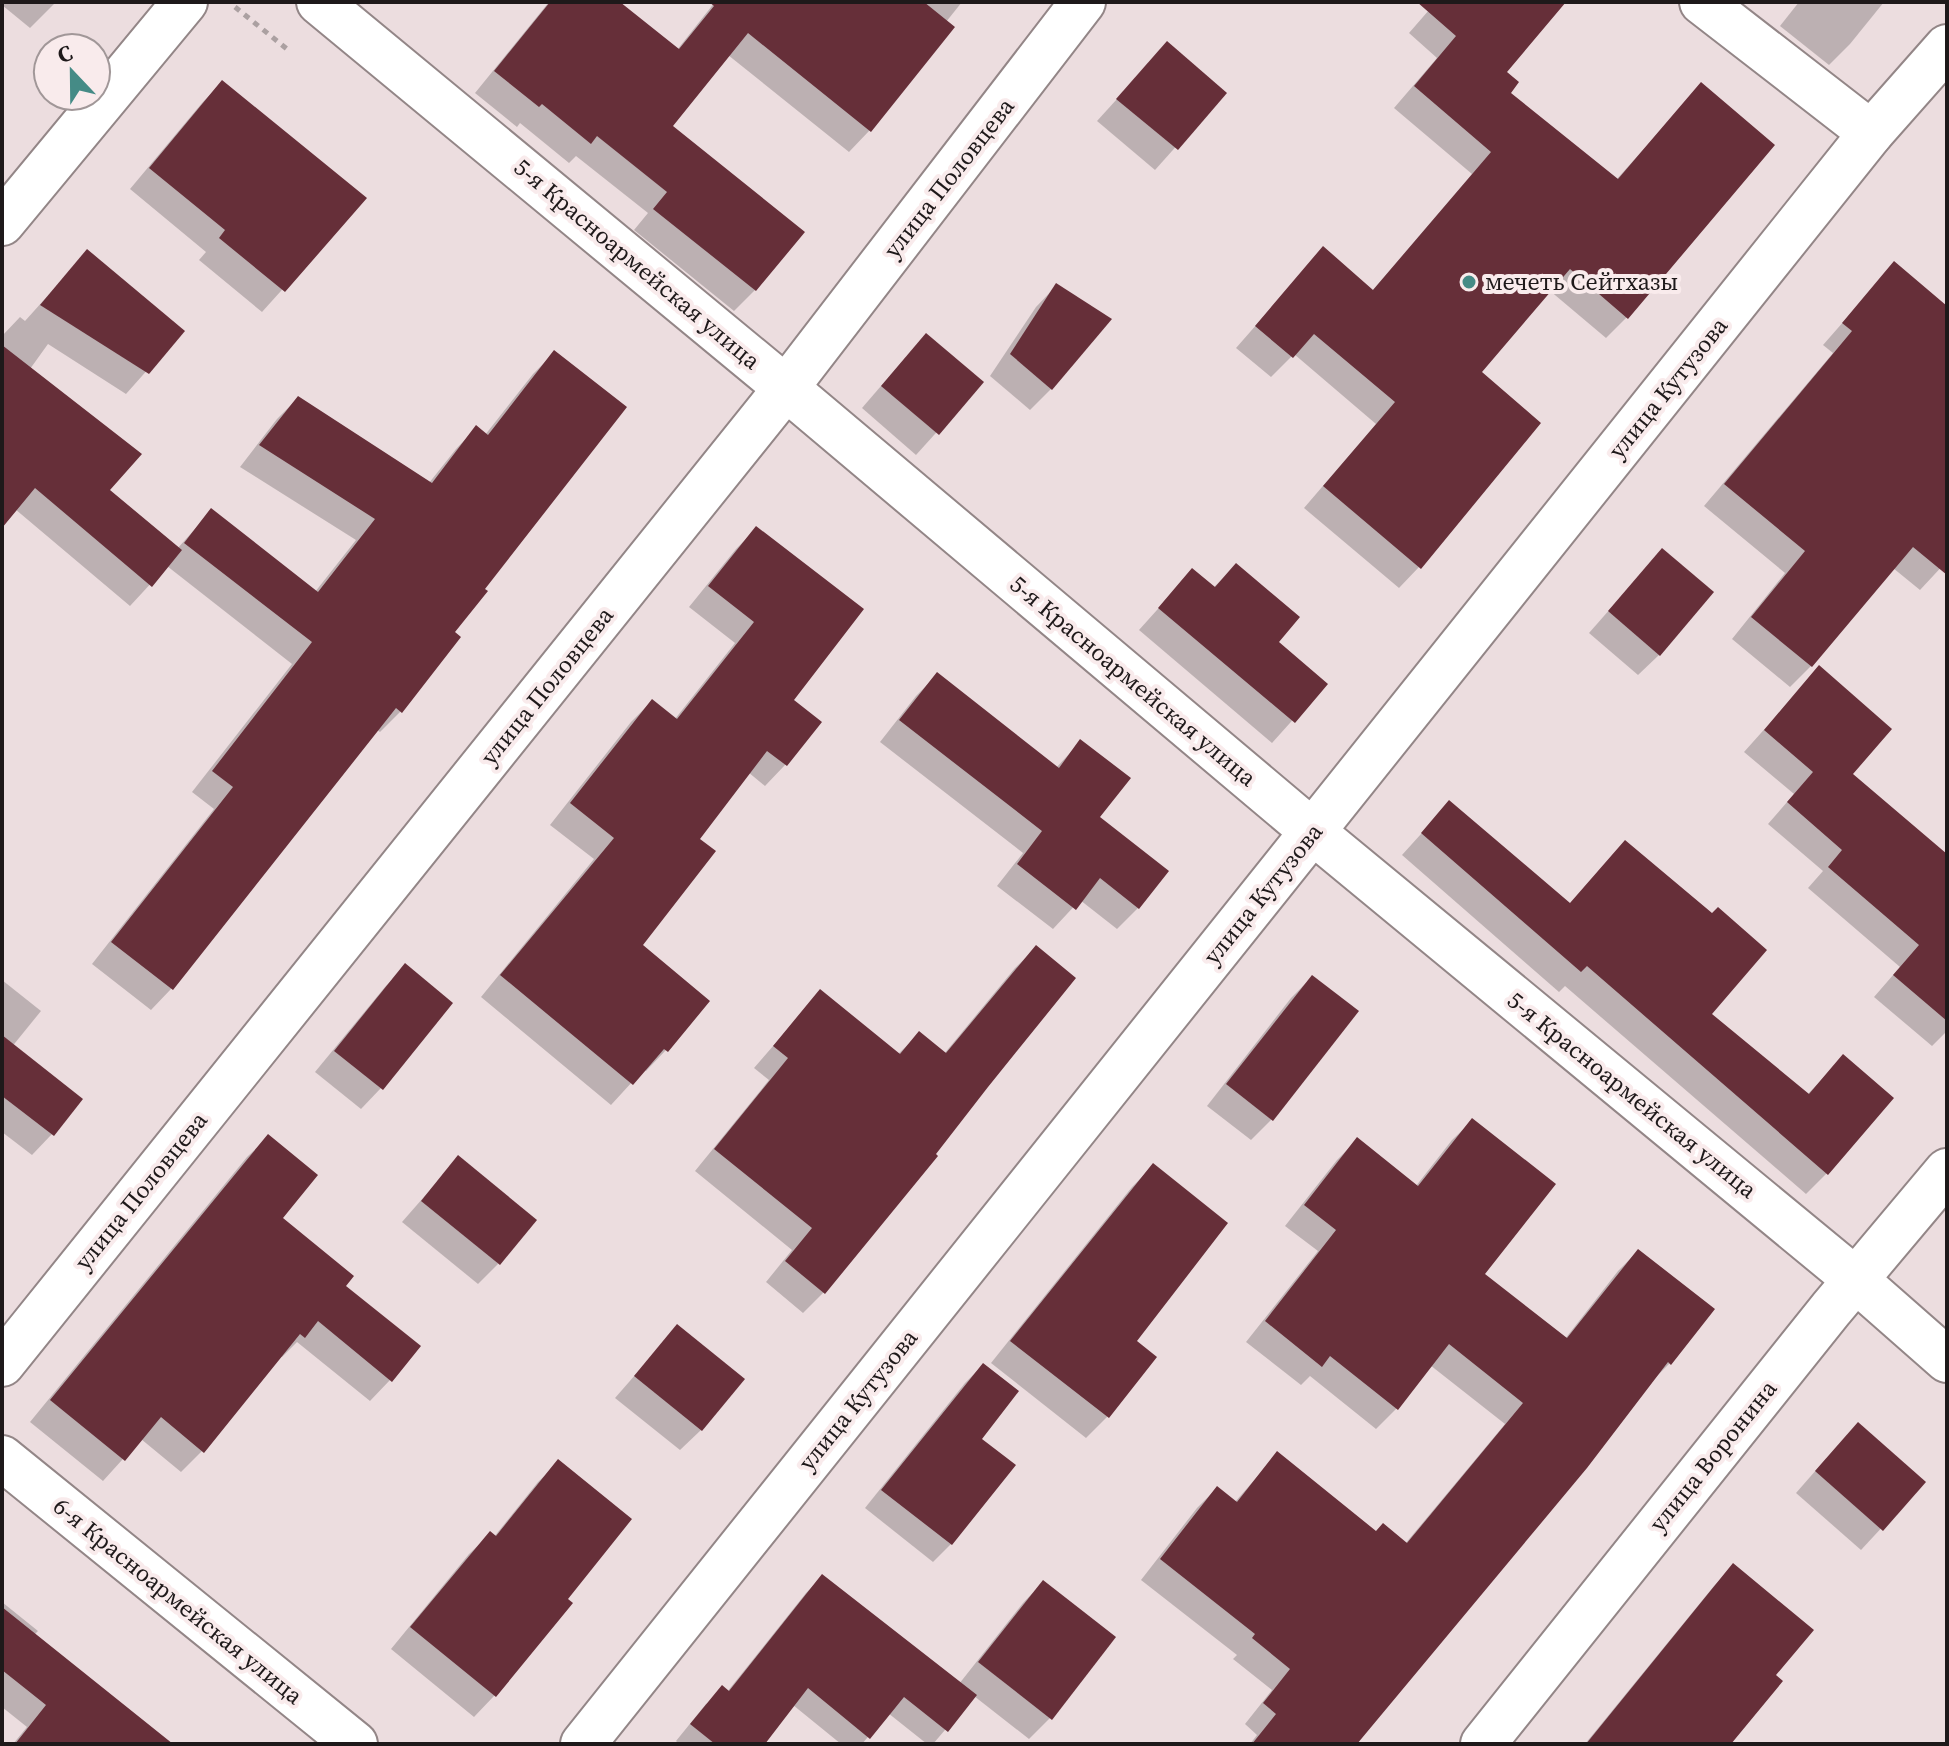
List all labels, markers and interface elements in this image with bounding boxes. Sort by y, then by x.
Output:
north arrow [32,32,112,112]
text: С [53,37,77,70]
street label: улица Половцева [876,90,1022,265]
street label: 5-я Красноармейская улица [507,151,768,377]
place label: мечеть Сейтхазы [1485,265,1678,298]
marker: мечеть Сейтхазы [1460,273,1478,291]
street label: улица Кутузова [1600,309,1735,465]
street label: 5-я Красноармейская улица [1003,568,1264,794]
street label: улица Половцева [472,599,621,772]
street label: улица Кутузова [1195,815,1330,971]
street label: 5-я Красноармейская улица [1501,983,1765,1206]
street label: улица Половцева [66,1104,215,1277]
street label: улица Кутузова [790,1321,925,1477]
street label: улица Воронина [1641,1372,1785,1539]
street label: 6-я Красноармейская улица [47,1489,311,1712]

